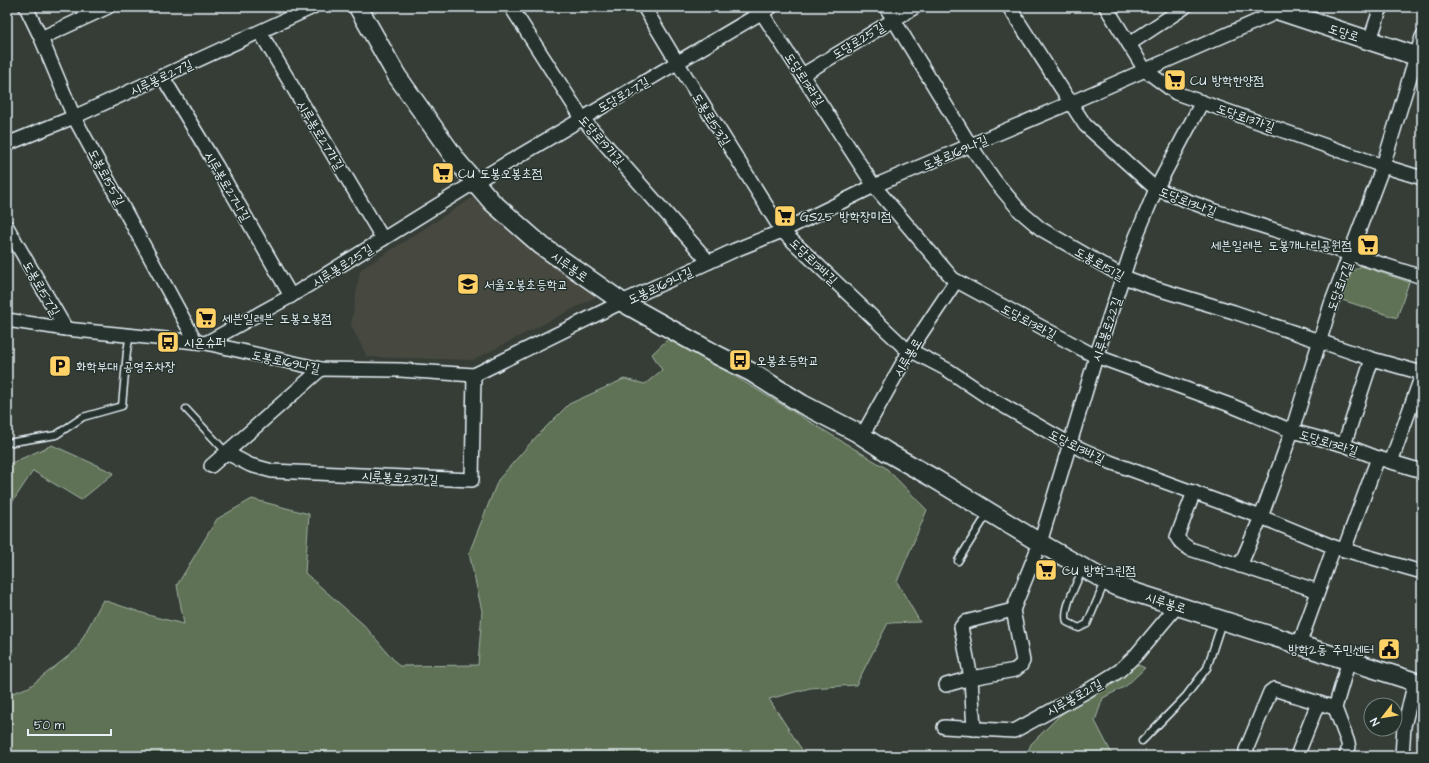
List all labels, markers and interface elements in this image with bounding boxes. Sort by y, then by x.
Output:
street label: 도당로25길 [829,18,888,64]
street label: 도당로 [1326,20,1361,46]
street label: 도당로13라길 [780,49,828,110]
street label: 시루봉로27길 [127,55,196,100]
supermarket icon: CU 방학한양점 [1162,67,1188,93]
place label: CU 방학한양점 [1190,72,1264,90]
street label: 도당로27길 [594,73,653,117]
street label: 도봉로153길 [688,90,735,149]
street label: 시루봉로27가길 [292,97,348,174]
street label: 도당로13가길 [1214,100,1277,136]
street label: 도당로19가길 [574,112,628,170]
street label: 도봉로169나길 [920,131,991,175]
street label: 도봉로155길 [84,146,129,209]
street label: 시루봉로27나길 [200,148,254,225]
supermarket icon: CU 도봉오봉초점 [430,160,456,186]
place label: CU 도봉오봉초점 [458,165,542,183]
street label: 도당로13나길 [1156,183,1219,221]
supermarket icon: GS25 방학장미점 [772,203,798,229]
place label: GS25 방학장미점 [800,208,892,226]
supermarket icon: 세븐일레븐 도봉개나리공원점 [1355,232,1381,258]
street label: 도당로13바길 [785,234,841,289]
place label: 세븐일레븐 도봉개나리공원점 [1211,237,1352,255]
street label: 시루봉로25길 [309,240,377,292]
street label: 도봉로151길 [1071,243,1128,285]
street label: 시루봉로 [547,247,592,286]
street label: 도봉로157길 [18,258,64,319]
street label: 도당로17길 [1323,259,1357,314]
street label: 도봉로169나길 [625,263,696,309]
school or university icon: 서울오봉초등학교 [455,271,481,297]
place label: 서울오봉초등학교 [484,276,568,294]
street label: 시루봉로22길 [1087,295,1126,364]
street label: 도당로13라길 [998,300,1060,344]
supermarket icon: 세븐일레븐 도봉오봉점 [193,305,219,331]
place label: 세븐일레븐 도봉오봉점 [222,310,332,328]
bus stop icon: 시온슈퍼 [155,329,181,355]
place label: 시온슈퍼 [184,334,226,352]
street label: 시루봉로 [889,335,926,380]
street label: 도봉로169나길 [250,346,322,378]
bus stop icon: 오봉초등학교 [727,347,753,373]
place label: 오봉초등학교 [756,352,819,370]
parking icon: 화학부대 공영주차장 [47,353,73,379]
place label: 화학부대 공영주차장 [76,358,175,376]
street label: 도당로13바길 [1045,425,1108,469]
street label: 도당로13라길 [1297,425,1360,460]
street label: 시루봉로23가길 [361,467,439,489]
supermarket icon: CU 방학그린점 [1033,557,1059,583]
place label: CU 방학그린점 [1062,562,1136,580]
street label: 시루봉로 [1143,588,1188,618]
public building icon: 방학2동 주민센터 [1376,636,1402,662]
place label: 방학2동 주민센터 [1288,641,1374,659]
street label: 시루봉로21길 [1043,675,1106,721]
north arrow [1363,697,1403,737]
scale bar [28,711,111,737]
text: N [1367,715,1383,729]
text: 50 m [34,717,65,734]

